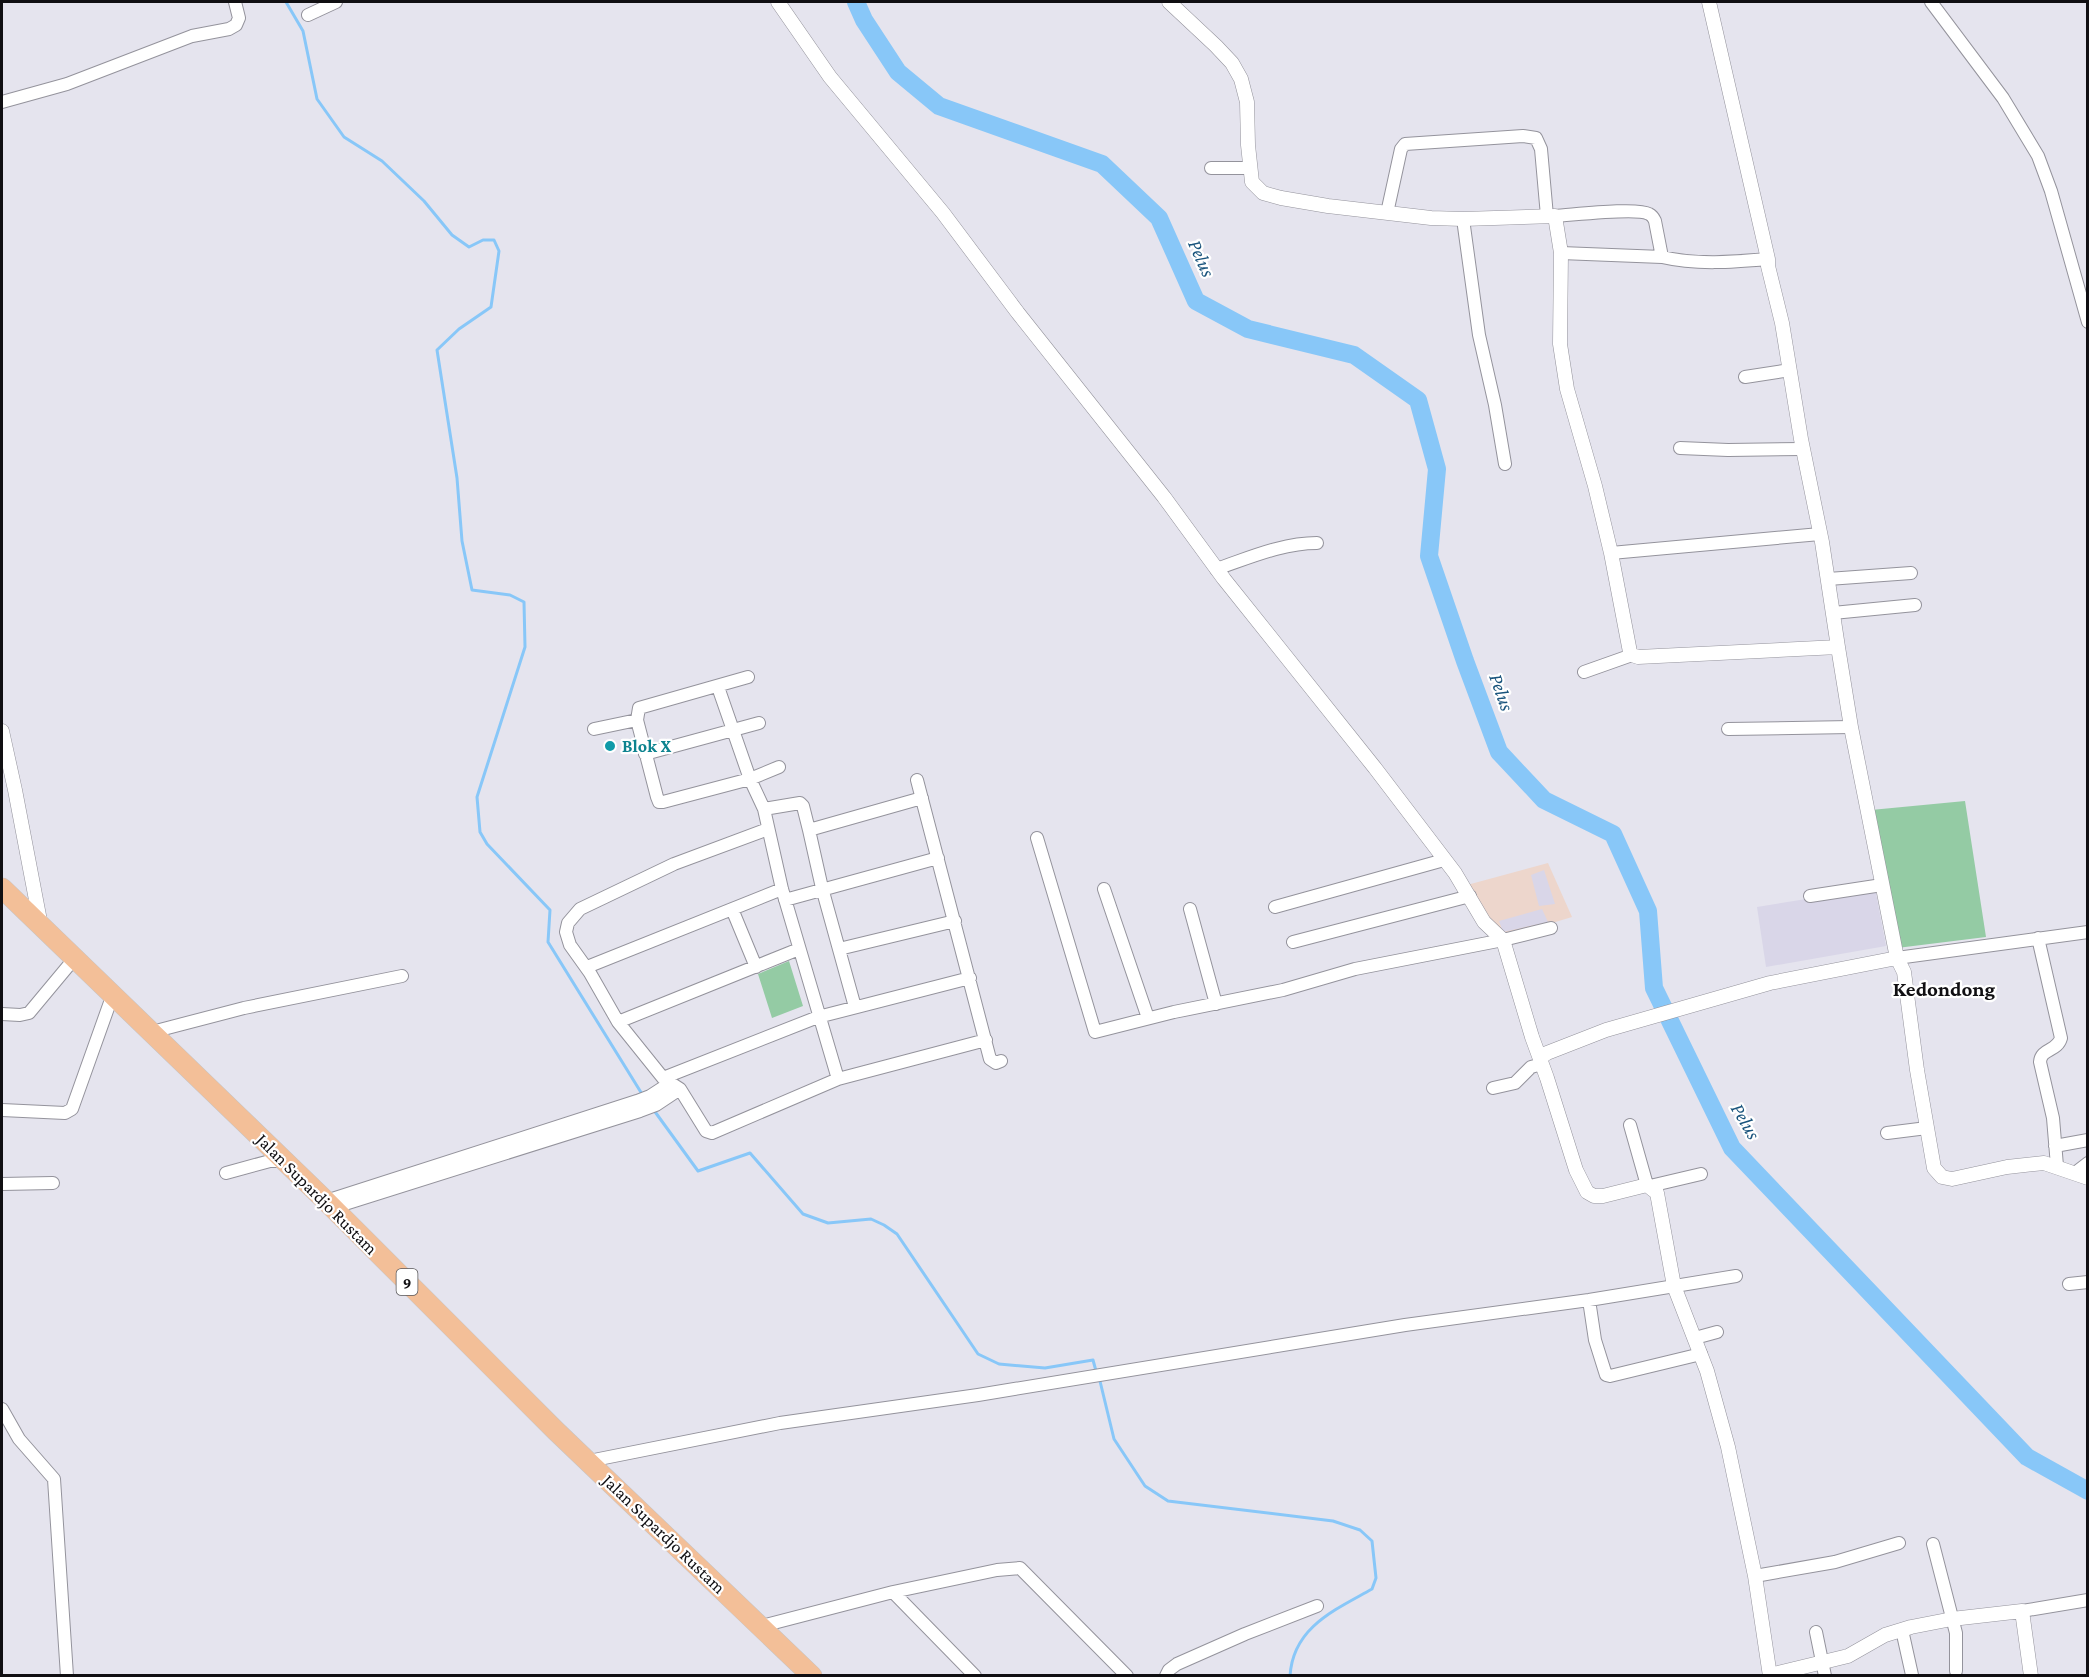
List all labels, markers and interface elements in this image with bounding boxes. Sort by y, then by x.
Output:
water label: Pelus [1184,236,1220,281]
water label: Pelus [1485,670,1519,715]
place label: Blok X [622,736,671,756]
marker: Blok X [603,739,617,753]
district label: Kedondong [1893,977,1996,1001]
water label: Pelus [1727,1099,1766,1144]
street label: Jalan Supardjo Rustam [250,1128,382,1260]
road number: 9 [396,1269,418,1295]
street label: Jalan Supardjo Rustam [596,1469,730,1599]

